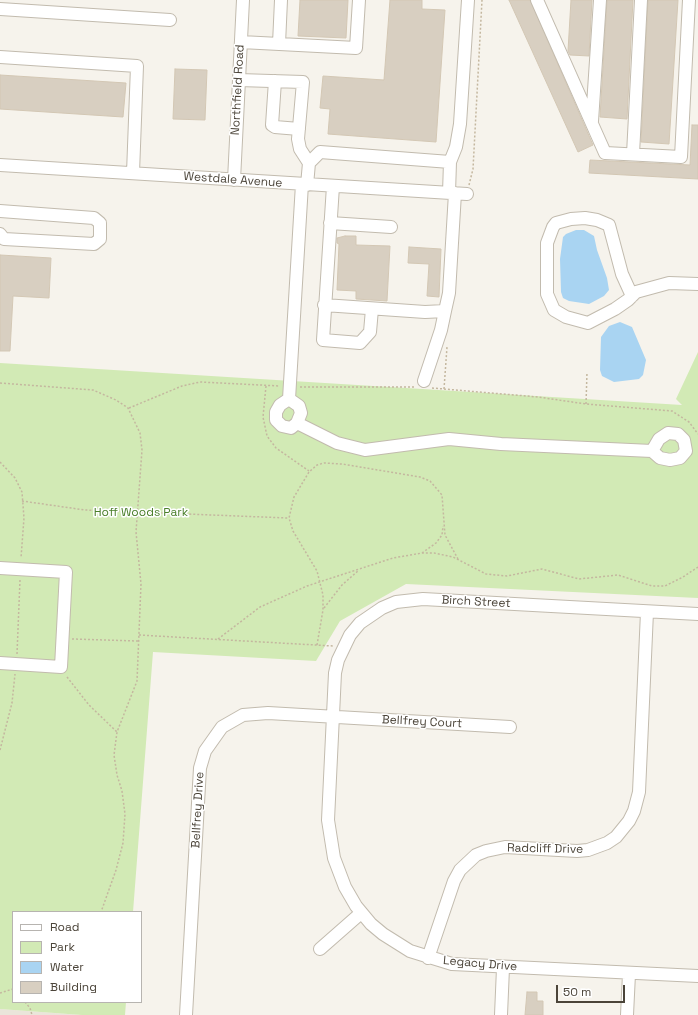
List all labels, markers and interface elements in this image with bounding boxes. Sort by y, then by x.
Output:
street label: Northfield Road [228,44,248,136]
street label: Westdale Avenue [183,169,283,191]
park label: Hoff Woods Park [94,506,188,520]
street label: Birch Street [441,593,511,611]
street label: Bellfrey Court [381,713,463,731]
street label: Bellfrey Drive [189,771,207,849]
street label: Radcliff Drive [507,841,583,857]
legend [12,911,142,1003]
text: Road [50,919,79,935]
text: Park [50,939,75,955]
street label: Legacy Drive [442,954,518,974]
text: Water [50,959,84,975]
scale bar [558,977,627,1003]
text: Building [50,979,97,995]
text: 50 m [563,984,591,1000]

